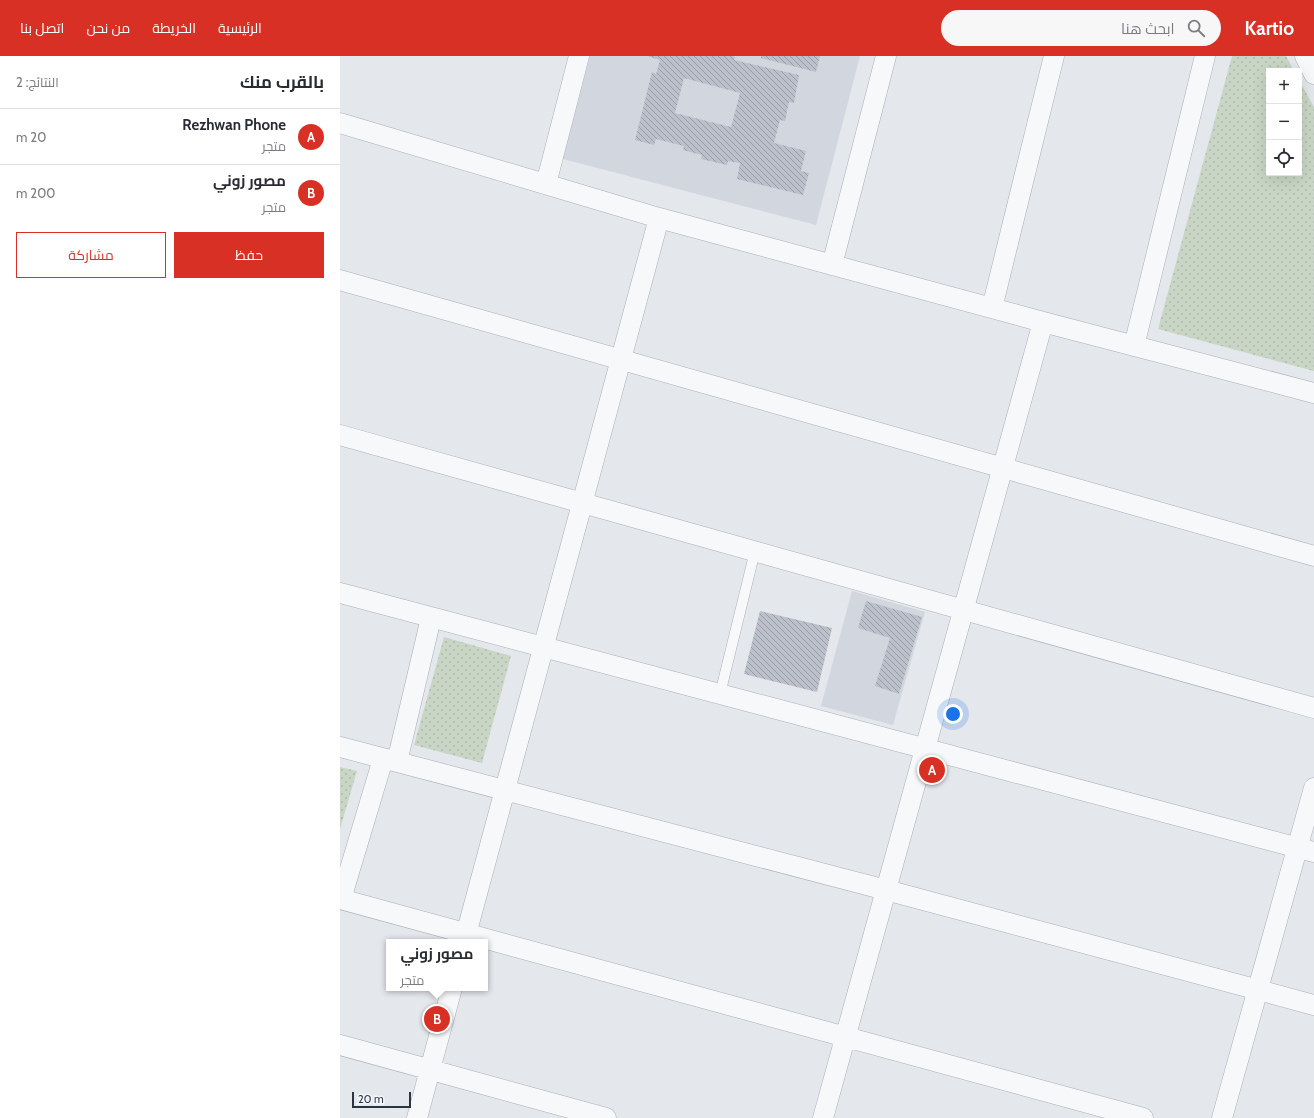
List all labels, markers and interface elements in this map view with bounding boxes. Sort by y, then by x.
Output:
search box [941,10,1221,46]
icon: search [1185,17,1207,39]
text: Kartio [1245,17,1294,40]
text: اتصل بنا [20,19,64,37]
text: من نحن [86,19,130,37]
text: الخريطة [152,19,196,37]
text: الرئيسية [218,19,262,37]
text: ابحث هنا [1121,20,1175,38]
map controls [1266,68,1302,176]
button: + [1266,68,1302,104]
text: بالقرب منك [240,72,324,92]
text: النتائج: 2 [16,74,59,90]
button: − [1266,104,1302,140]
text: Rezhwan Phone [182,116,286,134]
text: 20 m [16,129,46,145]
text: A [307,129,315,145]
text: متجر [262,138,286,154]
button: locate [1266,140,1302,176]
text: مصور زوني [213,172,286,190]
text: 200 m [16,185,55,201]
text: B [307,185,315,201]
text: متجر [262,199,286,215]
button: مشاركة [16,232,166,278]
button: حفظ [174,232,324,278]
your location [943,704,963,724]
pin: A [919,755,945,785]
popup [386,939,488,991]
text: مصور زوني [401,945,473,963]
text: متجر [401,972,424,988]
pin: B [424,1004,450,1034]
scale bar [352,1090,411,1109]
text: 20 m [358,1092,384,1106]

